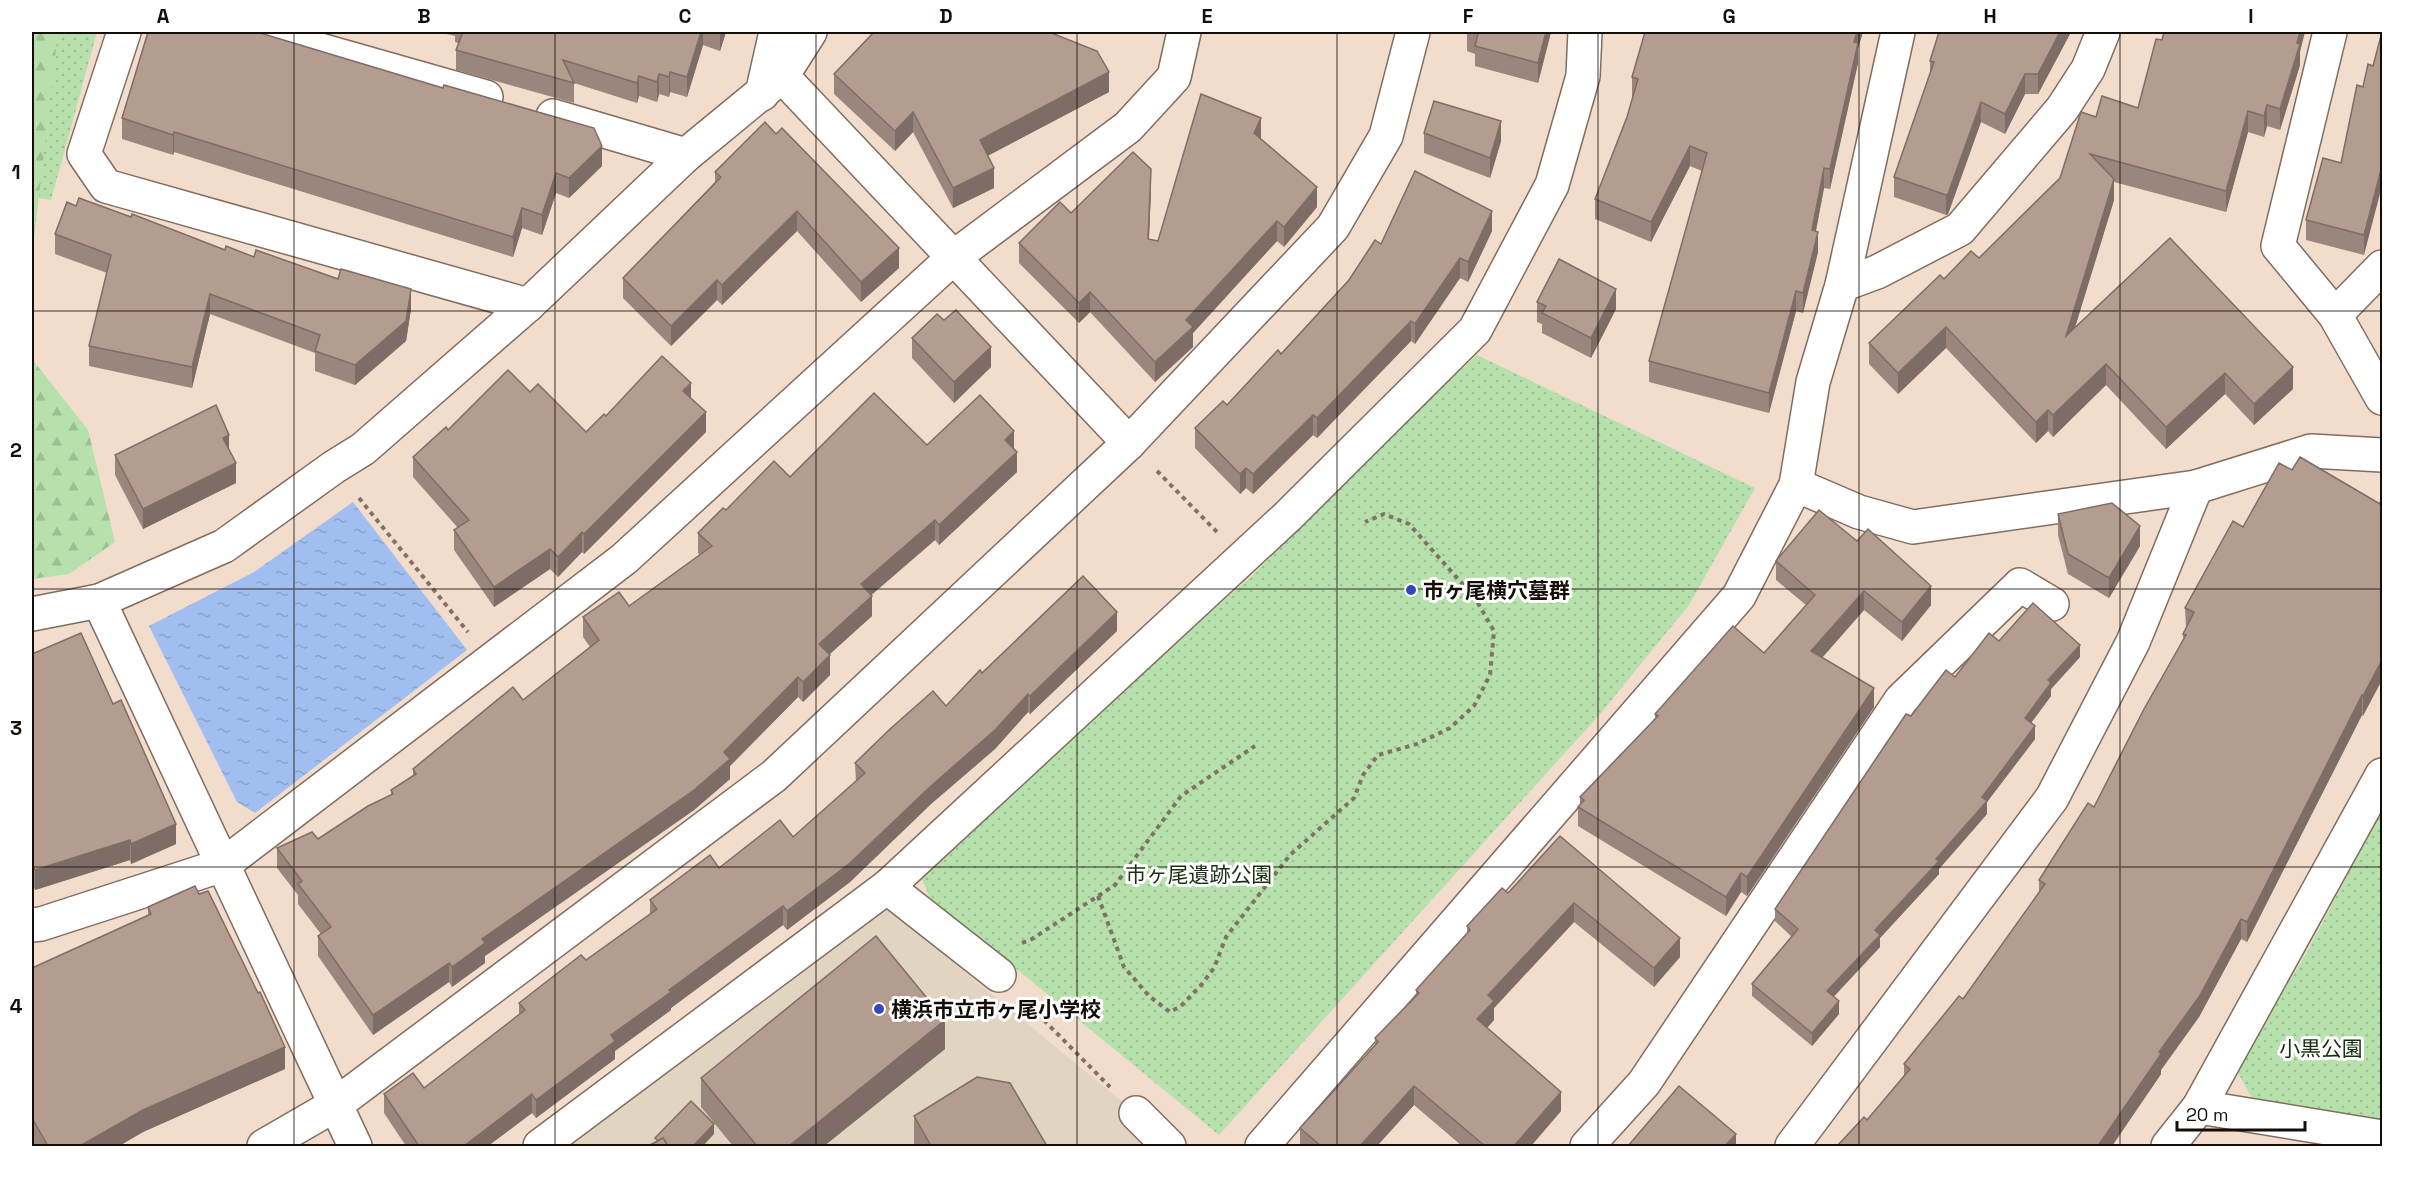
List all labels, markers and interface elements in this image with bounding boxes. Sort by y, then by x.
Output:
text: A [157,3,170,29]
text: B [417,3,431,29]
text: C [679,3,692,29]
text: D [939,3,953,29]
text: E [1201,3,1213,29]
text: F [1463,3,1474,29]
text: G [1722,3,1736,29]
text: H [1983,3,1997,29]
text: I [2248,3,2254,29]
text: 1 [11,159,21,185]
text: 2 [10,437,22,463]
place label: 市ヶ尾横穴墓群 [1423,577,1570,604]
marker: 市ヶ尾横穴墓群 [1404,583,1418,597]
text: 3 [10,715,22,741]
park label: 市ヶ尾遺跡公園 [1126,861,1273,888]
text: 4 [10,993,23,1019]
place label: 横浜市立市ヶ尾小学校 [891,996,1101,1023]
marker: 横浜市立市ヶ尾小学校 [872,1002,886,1016]
park label: 小黒公園 [2279,1035,2363,1062]
scale bar [2177,1094,2304,1132]
text: 20 m [2186,1103,2229,1126]

